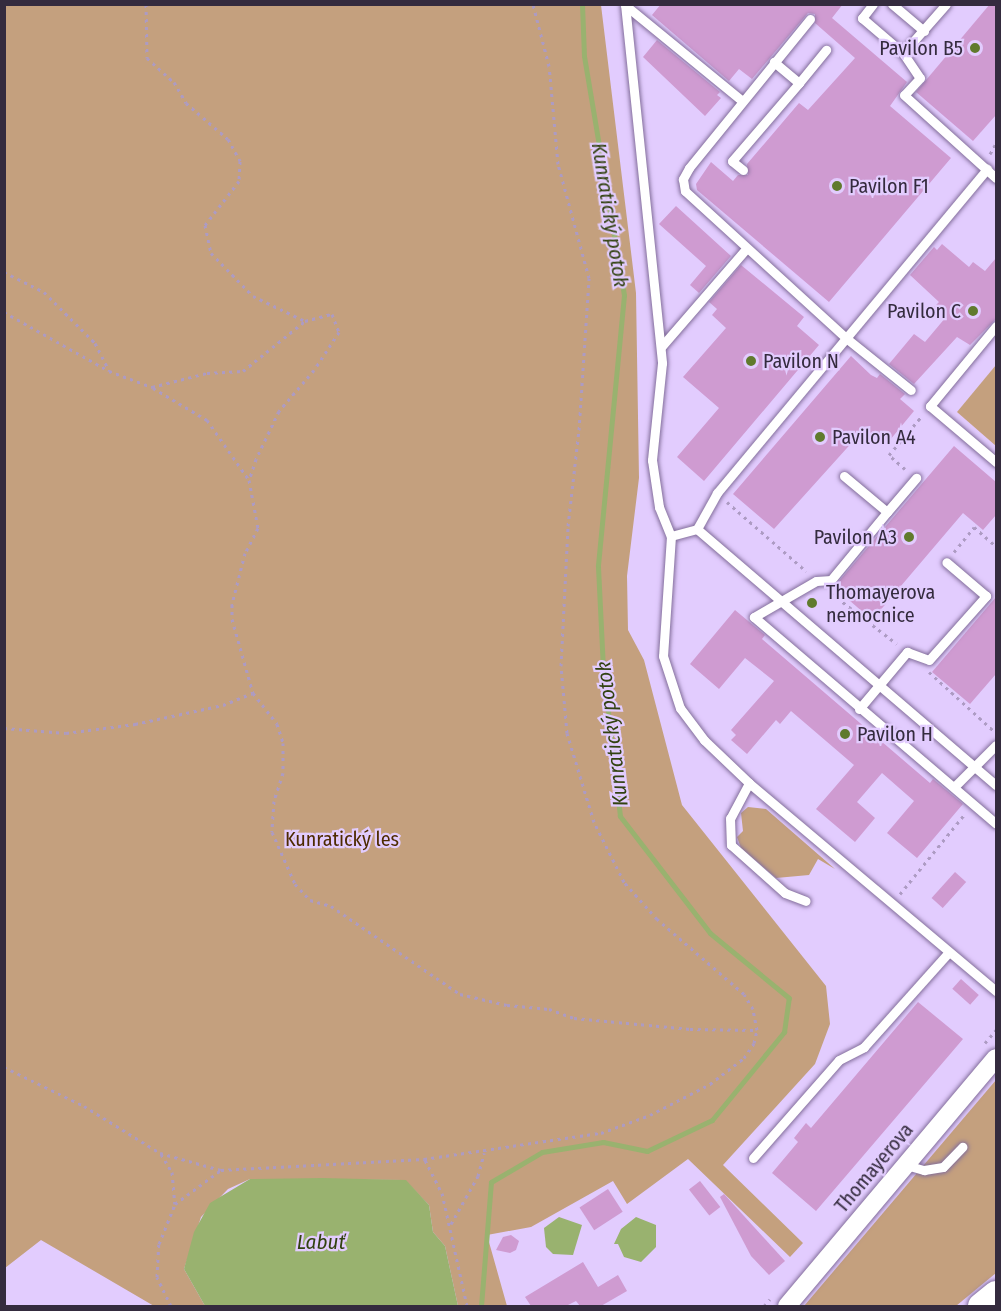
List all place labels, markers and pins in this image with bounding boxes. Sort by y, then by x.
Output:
place label: Pavilon B5 [879,36,963,60]
marker: Pavilon B5 [968,41,982,55]
place label: Pavilon F1 [849,174,929,198]
marker: Pavilon F1 [830,179,844,193]
place label: Pavilon C [887,299,961,323]
marker: Pavilon C [966,304,980,318]
place label: Pavilon N [763,349,839,373]
marker: Pavilon N [744,354,758,368]
place label: Pavilon A4 [832,425,916,449]
marker: Pavilon A4 [813,430,827,444]
place label: Pavilon A3 [814,525,897,549]
marker: Pavilon A3 [902,530,916,544]
place label: Thomayerova nemocnice [826,580,935,627]
marker: Thomayerova nemocnice [803,594,821,612]
place label: Pavilon H [857,722,933,746]
marker: Pavilon H [838,727,852,741]

